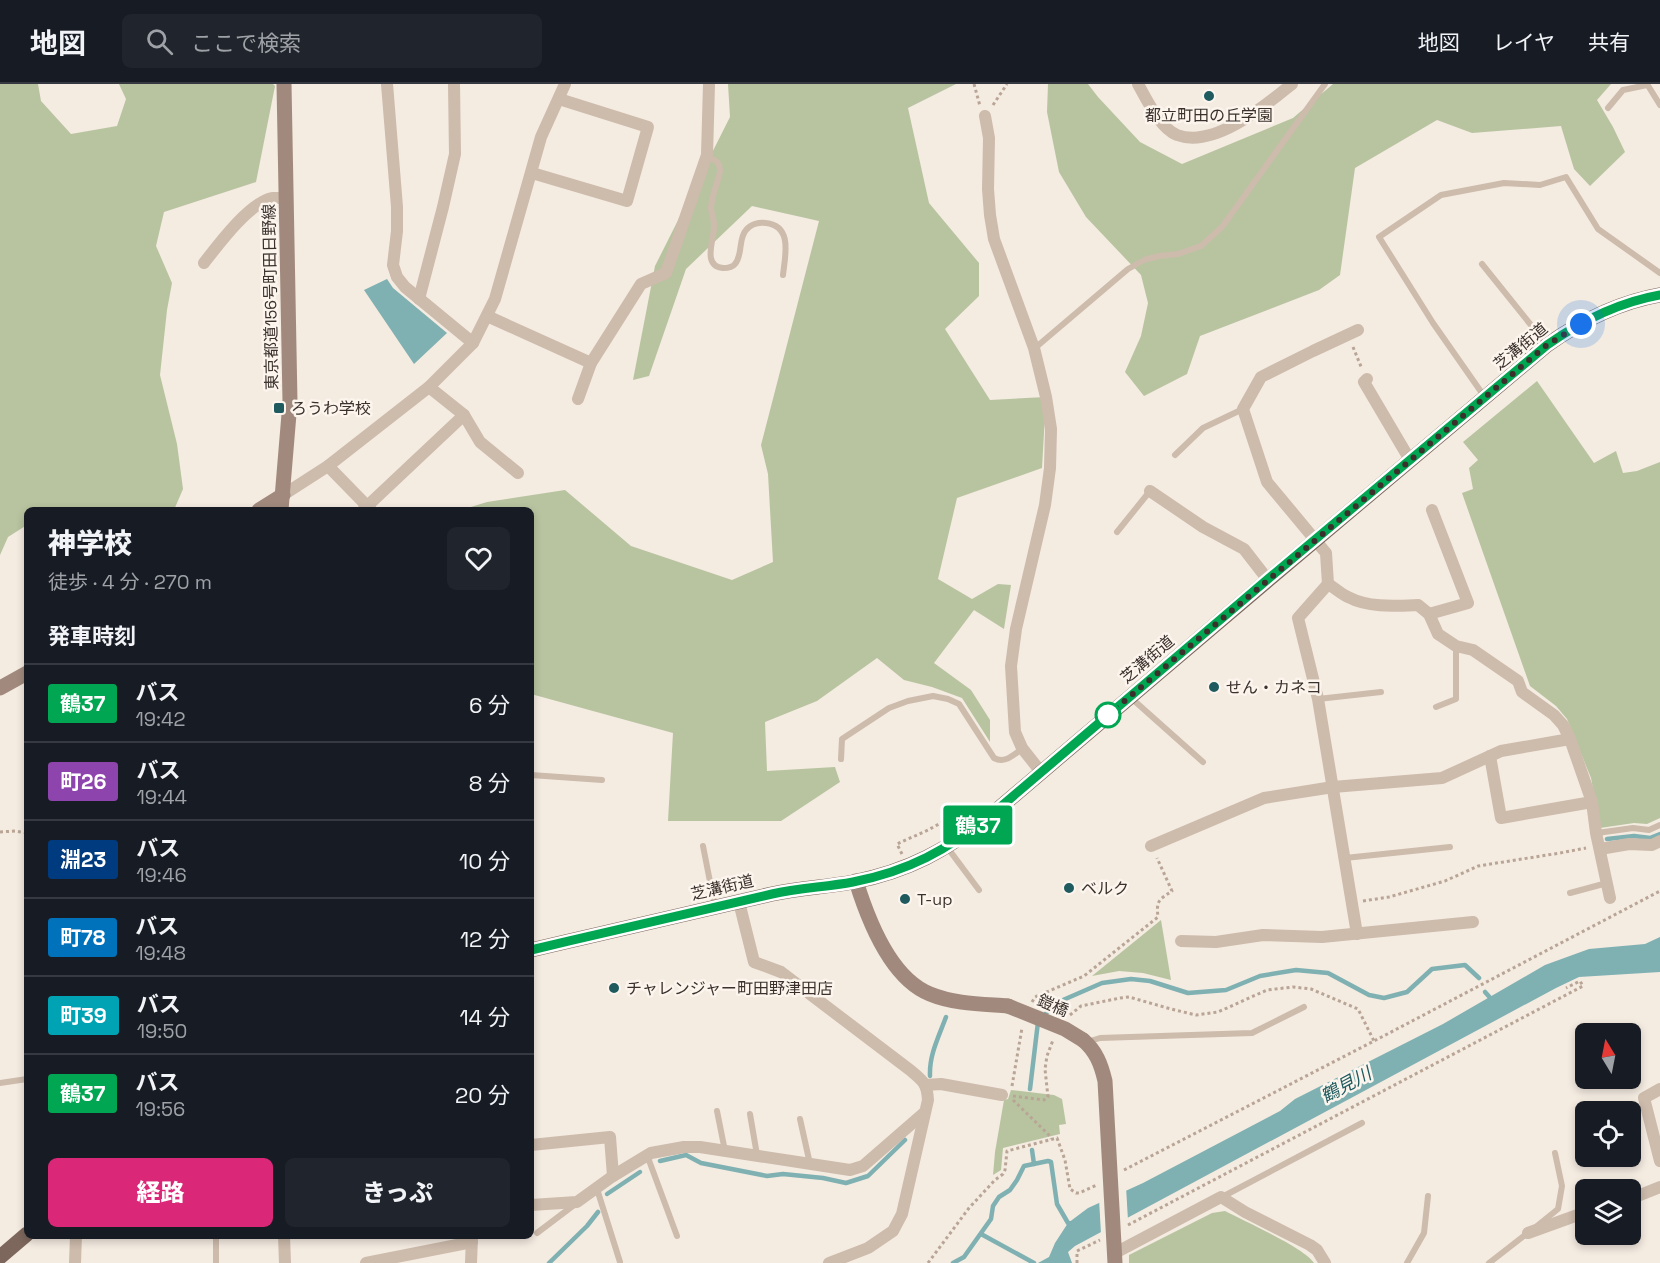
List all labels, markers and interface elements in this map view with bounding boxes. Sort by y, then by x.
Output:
search box [122,14,542,68]
text: 地図 [30,25,86,61]
icon: search [143,25,176,58]
text: ここで検索 [191,29,301,57]
text: 地図 [1418,29,1460,56]
text: レイヤ [1493,29,1555,56]
text: 共有 [1588,29,1630,56]
marker: 都立町田の丘学園 [1202,89,1216,103]
place label: 都立町田の丘学園 [1145,105,1273,126]
street label: 東京都道156号町田日野線 [258,204,283,390]
your location [1566,309,1596,339]
street label: 芝溝街道 [1489,318,1552,375]
place label: ろうわ学校 [291,398,371,419]
marker: ろうわ学校 [272,401,286,415]
text: 神学校 [48,525,132,561]
button: heart [447,527,510,590]
text: 徒歩 · 4 分 · 270 m [48,569,212,595]
text: 発車時刻 [48,622,136,650]
street label: 芝溝街道 [1116,631,1179,688]
place label: せん・カネコ [1226,677,1322,698]
text: バス [135,678,179,706]
marker: せん・カネコ [1207,680,1221,694]
text: 鶴37 [60,690,105,717]
text: 6 分 [469,691,510,719]
unlabelled marker [1095,702,1121,728]
text: 19:42 [135,706,186,732]
text: バス [136,756,180,784]
text: 町26 [60,768,106,795]
text: 8 分 [469,769,510,797]
text: 19:44 [136,784,187,810]
line badge: 鶴37 [944,806,1012,844]
text: 鶴37 [955,812,1001,839]
text: バス [136,834,180,862]
text: 淵23 [60,846,106,873]
text: 10 分 [459,847,510,875]
text: 19:46 [136,862,187,888]
street label: 芝溝街道 [689,870,756,905]
place label: ベルク [1081,878,1129,899]
marker: ベルク [1062,881,1076,895]
place label: T-up [917,889,952,910]
marker: T-up [898,892,912,906]
text: バス [135,912,179,940]
text: 町78 [60,924,105,951]
text: 12 分 [460,925,510,953]
text: 19:48 [135,940,186,966]
place label: チャレンジャー町田野津田店 [626,978,833,999]
marker: チャレンジャー町田野津田店 [607,981,621,995]
text: バス [137,990,181,1018]
street label: 鎧橋 [1034,990,1072,1021]
text: 町39 [60,1002,107,1029]
text: 14 分 [459,1003,510,1031]
text: 19:50 [137,1018,187,1044]
north arrow [1575,1023,1641,1089]
map controls [1575,1023,1641,1245]
water label: 鶴見川 [1317,1061,1377,1107]
text: バス [135,1068,179,1096]
text: 鶴37 [60,1080,105,1107]
text: 20 分 [455,1081,510,1109]
text: 19:56 [135,1096,185,1122]
button: locate [1575,1101,1641,1167]
button: 経路 [48,1158,273,1227]
button: きっぷ [285,1158,510,1227]
button: layers [1575,1179,1641,1245]

